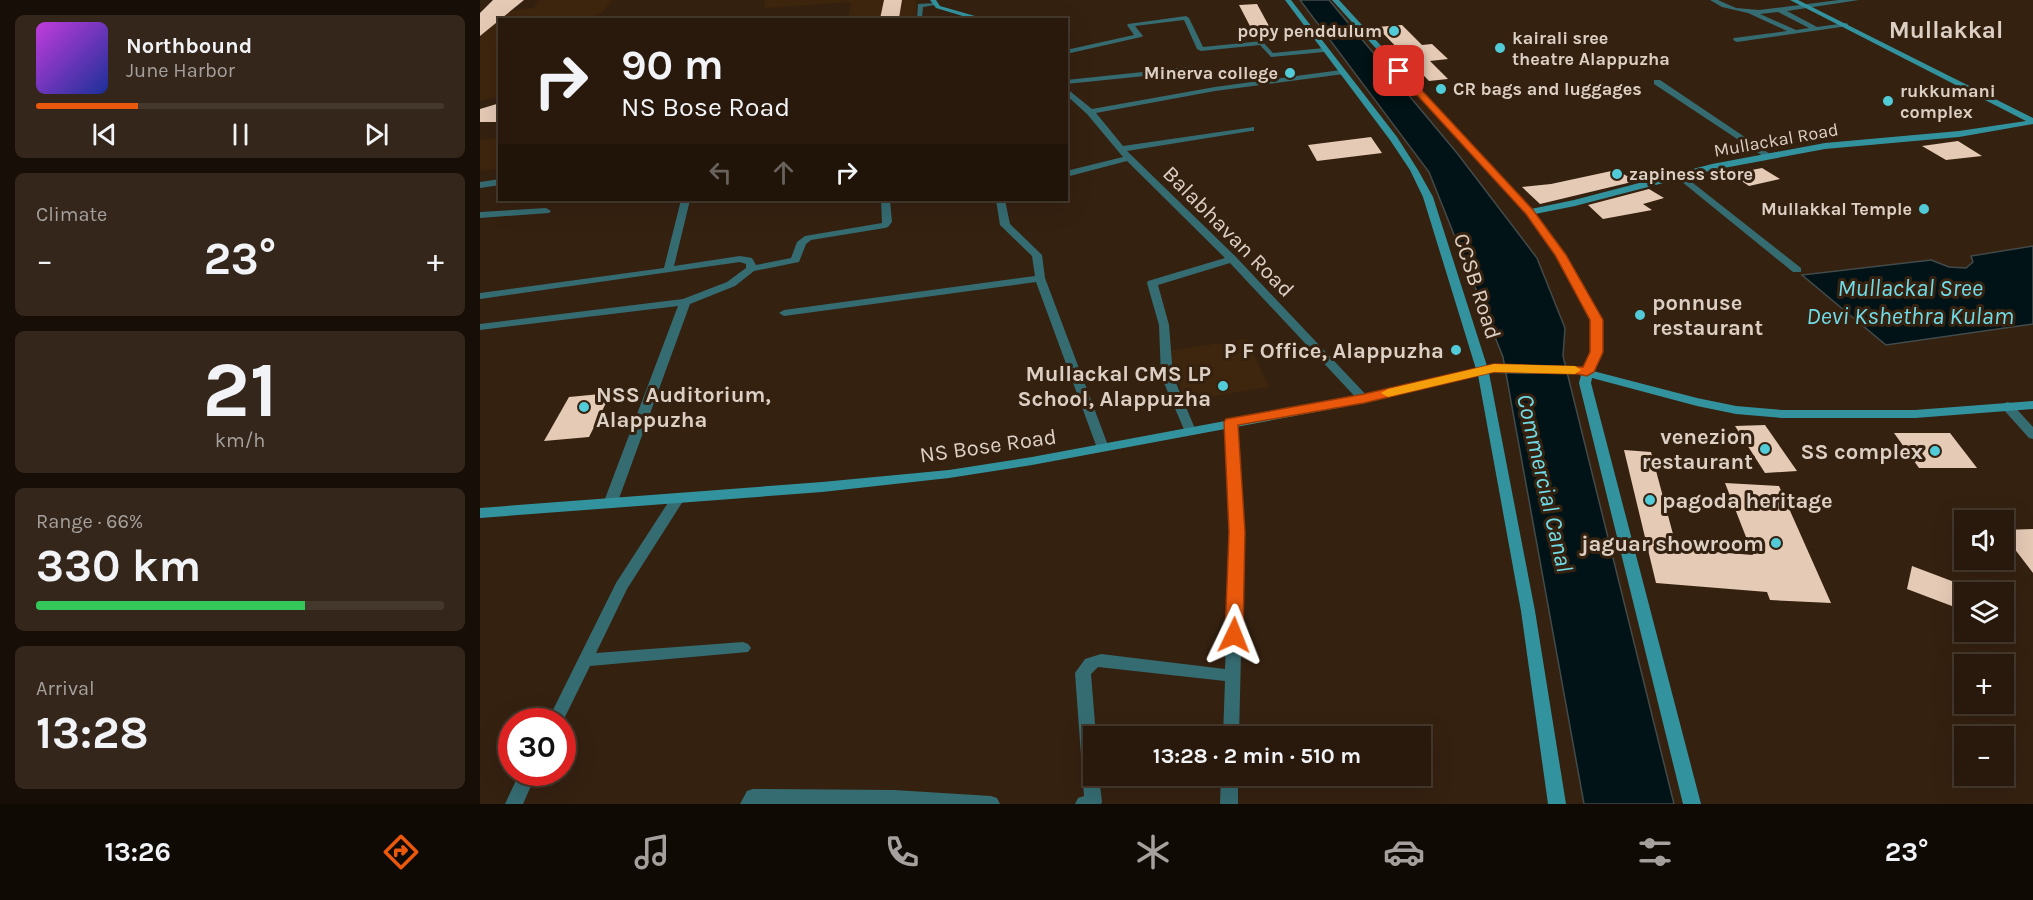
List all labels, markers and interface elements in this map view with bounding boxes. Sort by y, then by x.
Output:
district label: Mullakkal [1889,16,2003,44]
place label: popy penddulum [1237,20,1382,42]
marker: popy penddulum [1387,24,1401,38]
place label: kairali sree theatre Alappuzha [1512,27,1670,70]
text: Northbound [126,33,252,59]
text: 90 m [621,40,724,90]
marker: kairali sree theatre Alappuzha [1493,41,1507,55]
icon: right [522,42,600,120]
pin [1373,45,1424,96]
icon: arrive [1382,54,1415,87]
text: June Harbor [126,59,235,82]
place label: Minerva college [1144,62,1278,84]
marker: Minerva college [1283,66,1297,80]
place label: CR bags and luggages [1453,78,1642,100]
place label: rukkumani complex [1900,80,1996,123]
marker: CR bags and luggages [1434,82,1448,96]
text: NS Bose Road [621,91,790,123]
marker: rukkumani complex [1881,94,1895,108]
icon: previous [88,118,121,151]
icon: pause [224,118,257,151]
icon: next [360,118,393,151]
street label: Mullackal Road [1712,118,1840,162]
icon: left [704,156,737,189]
icon: ahead [767,156,800,189]
icon: right [830,156,863,189]
street label: Balabhavan Road [1157,161,1299,303]
place label: zapiness store [1629,163,1753,185]
marker: zapiness store [1610,167,1624,181]
place label: Mullakkal Temple [1761,198,1912,220]
marker: Mullakkal Temple [1917,202,1931,216]
text: Climate [36,203,107,226]
street label: CCSB Road [1448,230,1506,343]
text: 23° [204,233,276,285]
text: − [36,241,53,279]
text: + [427,241,444,279]
water label: Mullackal Sree Devi Kshethra Kulam [1806,274,2014,330]
place label: ponnuse restaurant [1652,290,1763,341]
marker: ponnuse restaurant [1633,308,1647,322]
place label: P F Office, Alappuzha [1224,338,1444,364]
marker: P F Office, Alappuzha [1449,343,1463,357]
text: 21 [203,344,278,436]
place label: Mullackal CMS LP School, Alappuzha [1017,361,1211,412]
marker: Mullackal CMS LP School, Alappuzha [1216,379,1230,393]
place label: NSS Auditorium, Alappuzha [596,382,771,433]
water label: Commercial Canal [1511,391,1579,575]
marker: NSS Auditorium, Alappuzha [577,400,591,414]
street label: NS Bose Road [918,424,1058,468]
place label: venezion restaurant [1642,424,1753,475]
text: km/h [215,429,265,452]
place label: SS complex [1800,439,1923,465]
marker: venezion restaurant [1758,442,1772,456]
marker: SS complex [1928,444,1942,458]
place label: pagoda heritage [1662,488,1833,514]
marker: pagoda heritage [1643,493,1657,507]
text: Range · 66% [36,510,143,533]
map controls [1954,510,2014,786]
button: sound [1954,510,2014,570]
place label: jaguar showroom [1579,531,1764,557]
marker: jaguar showroom [1769,536,1783,550]
text: 330 km [36,540,201,592]
button: layers [1954,582,2014,642]
position arrow [1202,603,1266,667]
button: + [1954,654,2014,714]
text: Arrival [36,677,95,700]
text: 13:28 [36,707,148,759]
speed limit sign: 30 [498,708,576,786]
button: − [1954,726,2014,786]
text: 13:28 · 2 min · 510 m [1153,743,1361,769]
icon: directions [380,831,422,873]
icon: music [631,831,673,873]
icon: phone [881,831,923,873]
icon: climate [1132,831,1174,873]
icon: car [1383,831,1425,873]
icon: filters [1634,831,1676,873]
text: 13:26 [104,836,171,868]
text: 23° [1885,836,1928,868]

